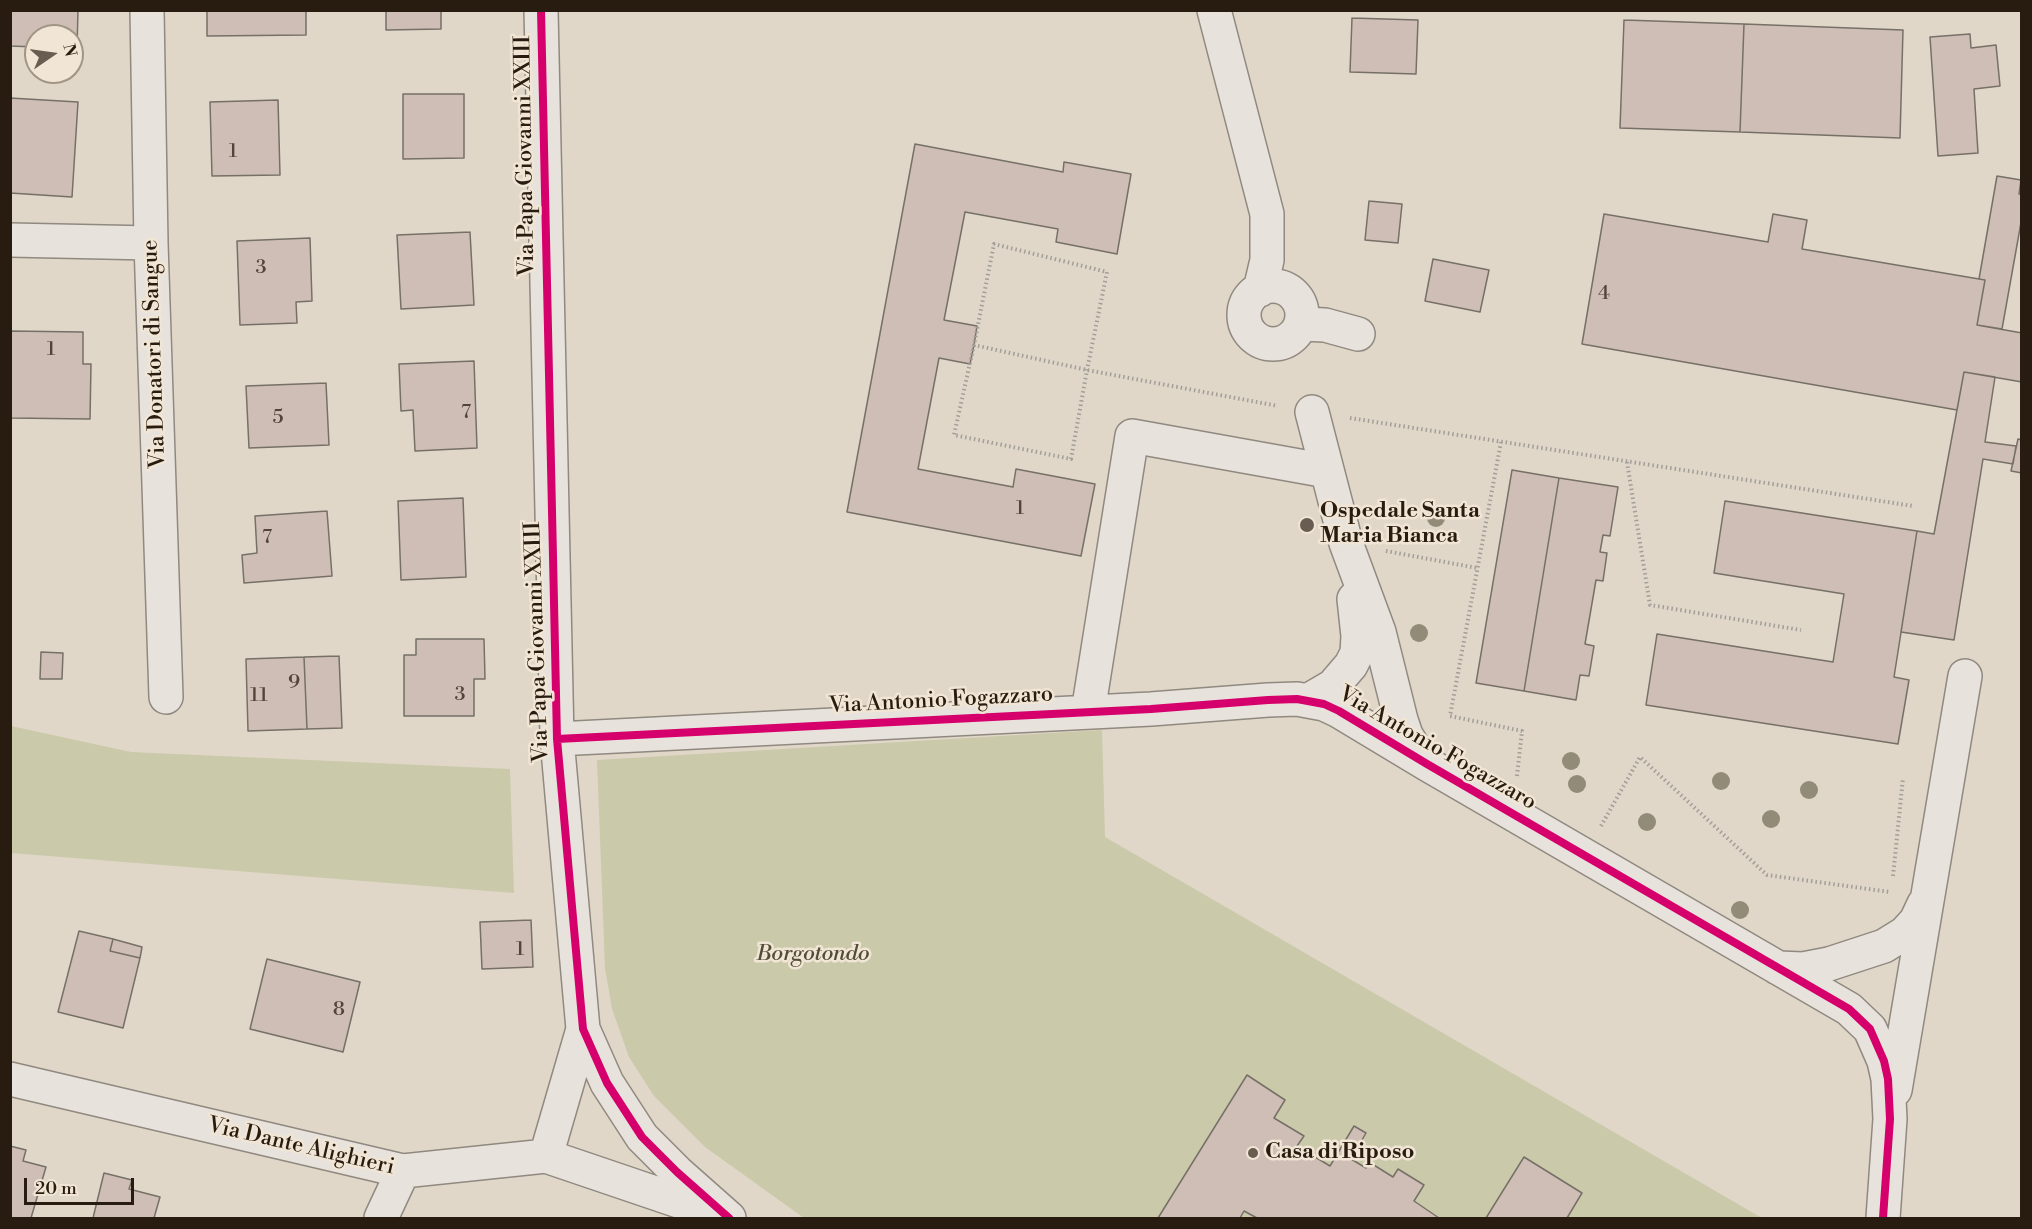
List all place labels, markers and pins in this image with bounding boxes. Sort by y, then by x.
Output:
place label: Ospedale Santa Maria Bianca [1320,499,1480,550]
marker: Ospedale Santa Maria Bianca [1298,516,1316,534]
place label: Casa di Riposo [1265,1140,1414,1166]
marker: Casa di Riposo [1246,1146,1260,1160]

